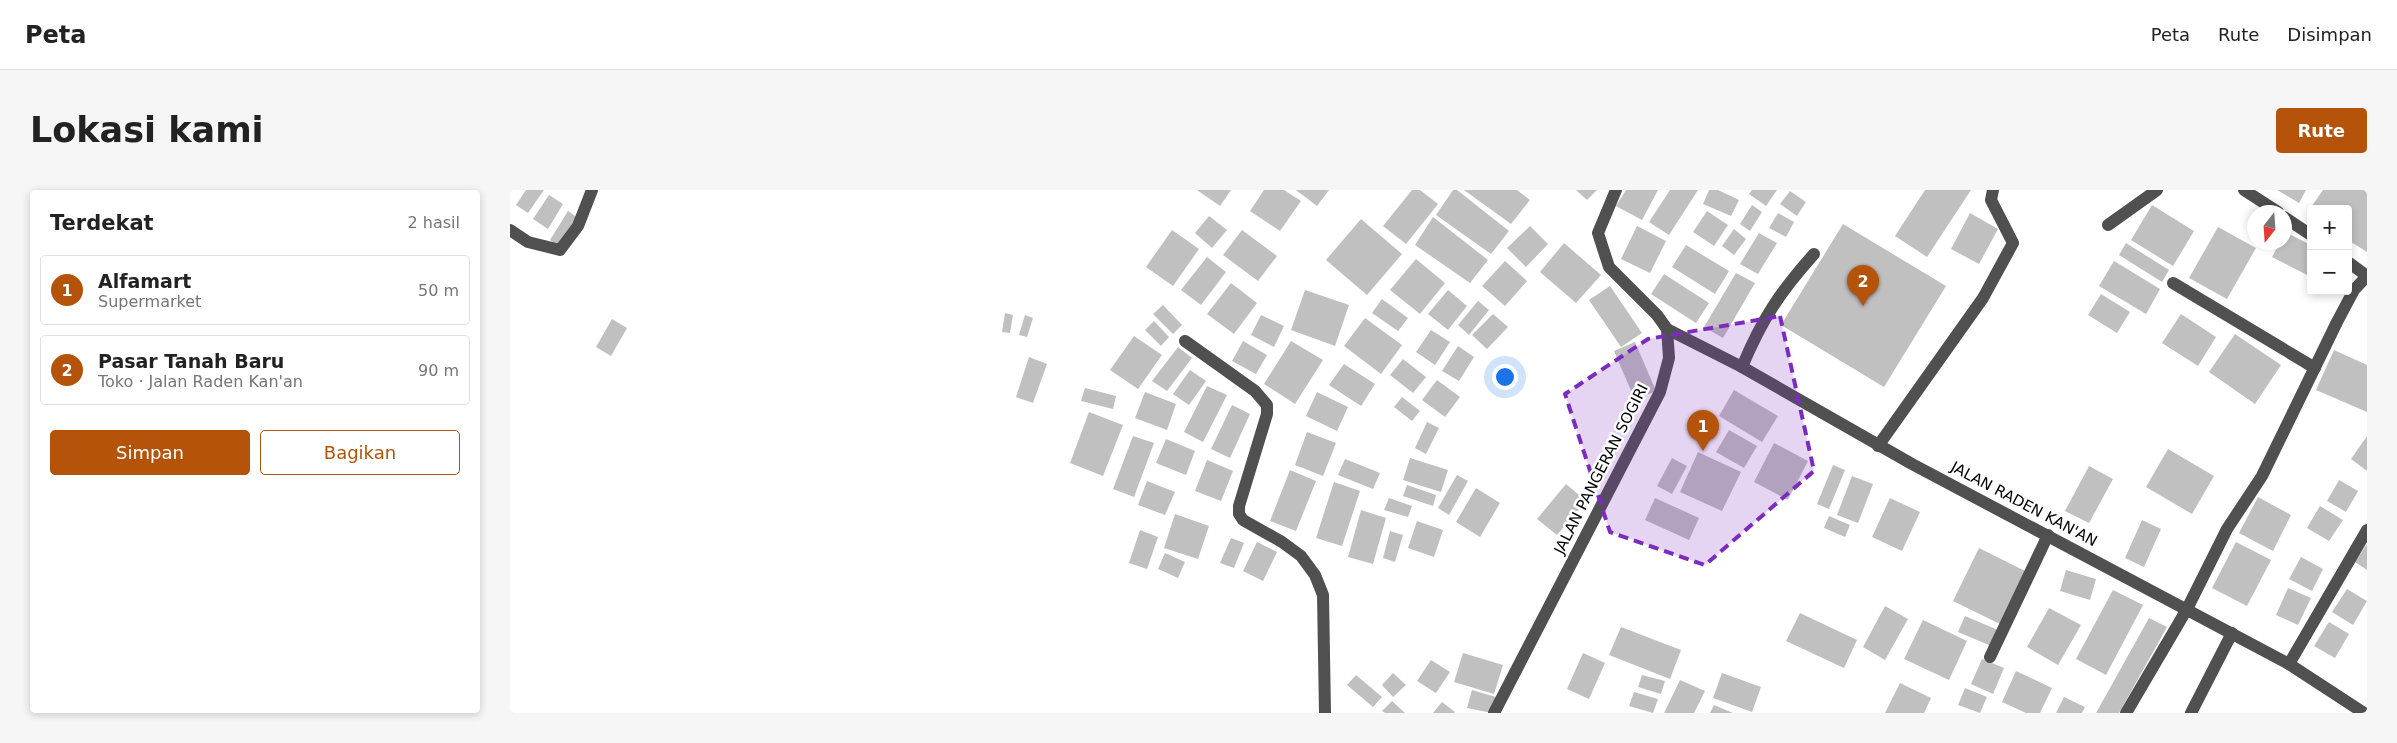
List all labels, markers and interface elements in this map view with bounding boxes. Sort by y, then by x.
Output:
text: Peta [25,21,87,49]
text: Peta [2151,24,2190,45]
text: Rute [2218,24,2259,45]
text: Disimpan [2287,24,2372,45]
button: Rute [2276,108,2367,153]
text: Lokasi kami [30,110,264,150]
north arrow [2247,205,2292,250]
map controls [2307,205,2352,295]
button: + [2307,205,2352,250]
text: Terdekat [50,211,154,235]
text: 2 hasil [408,213,460,232]
button: − [2307,250,2352,295]
pin: 2 [1847,265,1879,306]
text: Alfamart [98,270,191,292]
text: 1 [61,281,73,300]
text: 50 m [418,281,459,300]
text: Supermarket [98,292,201,311]
text: Pasar Tanah Baru [98,350,284,372]
text: 2 [61,361,73,380]
text: 90 m [418,361,459,380]
your location [1492,364,1518,390]
text: Toko · Jalan Raden Kan'an [98,372,303,391]
street label: JALAN PANGERAN SOGIRI [1550,381,1652,558]
pin: 1 [1687,410,1719,451]
button: Simpan [50,430,250,475]
button: Bagikan [260,430,460,475]
street label: JALAN RADEN KAN'AN [1947,457,2100,550]

